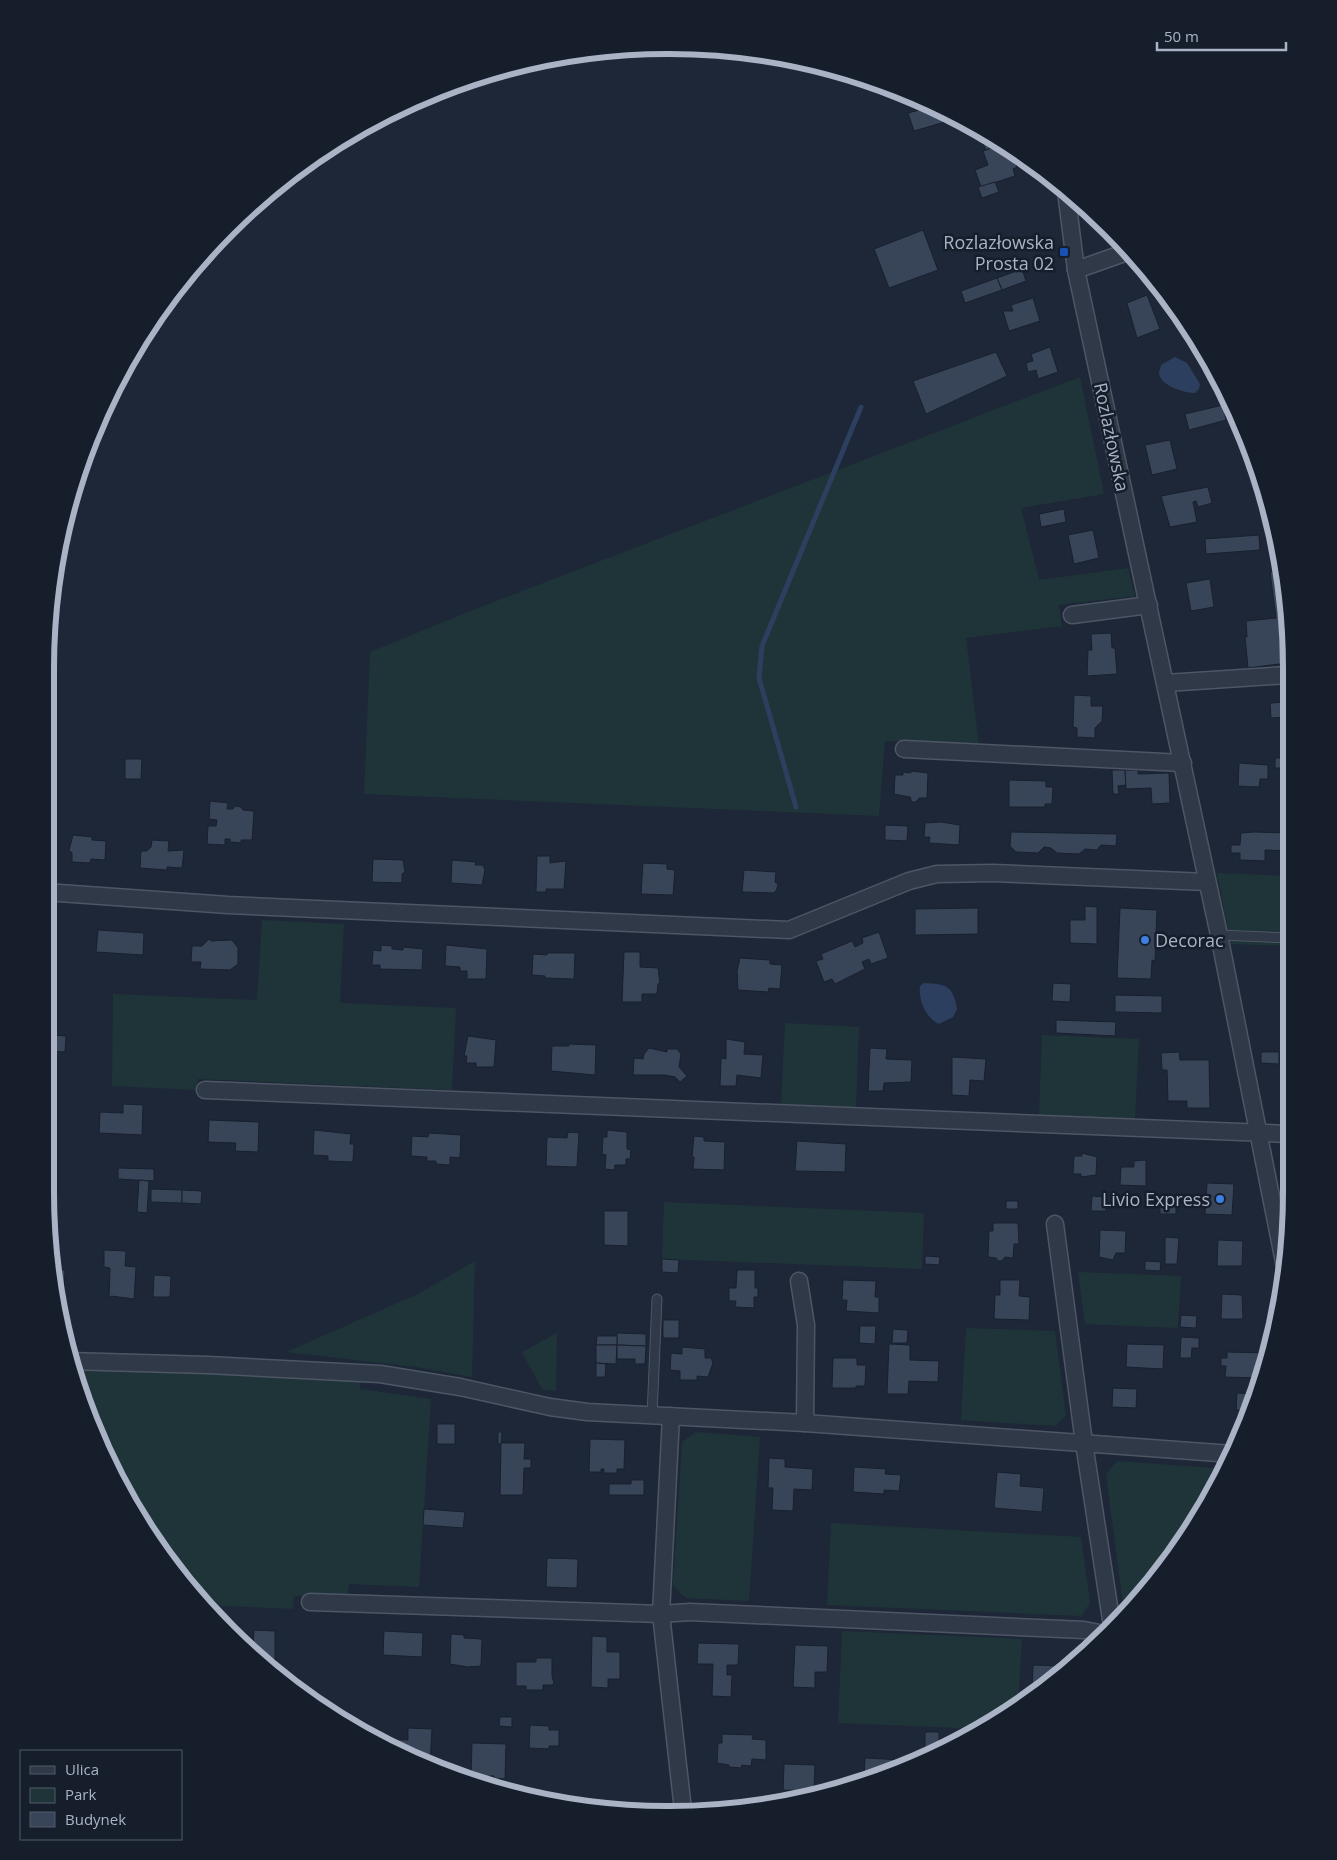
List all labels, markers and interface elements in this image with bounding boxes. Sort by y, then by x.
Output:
scale bar [1157,20,1286,52]
text: 50 m [1164,26,1199,46]
place label: Rozlazłowska Prosta 02 [943,230,1054,275]
marker: Rozlazłowska Prosta 02 [1058,246,1070,258]
street label: Rozlazłowska [1089,380,1135,494]
place label: Decorac [1155,928,1224,952]
marker: Decorac [1139,934,1151,946]
place label: Livio Express [1102,1187,1210,1211]
marker: Livio Express [1214,1193,1226,1205]
legend [20,1750,182,1840]
text: Ulica [65,1759,99,1779]
text: Park [65,1784,96,1804]
text: Budynek [65,1809,126,1829]

